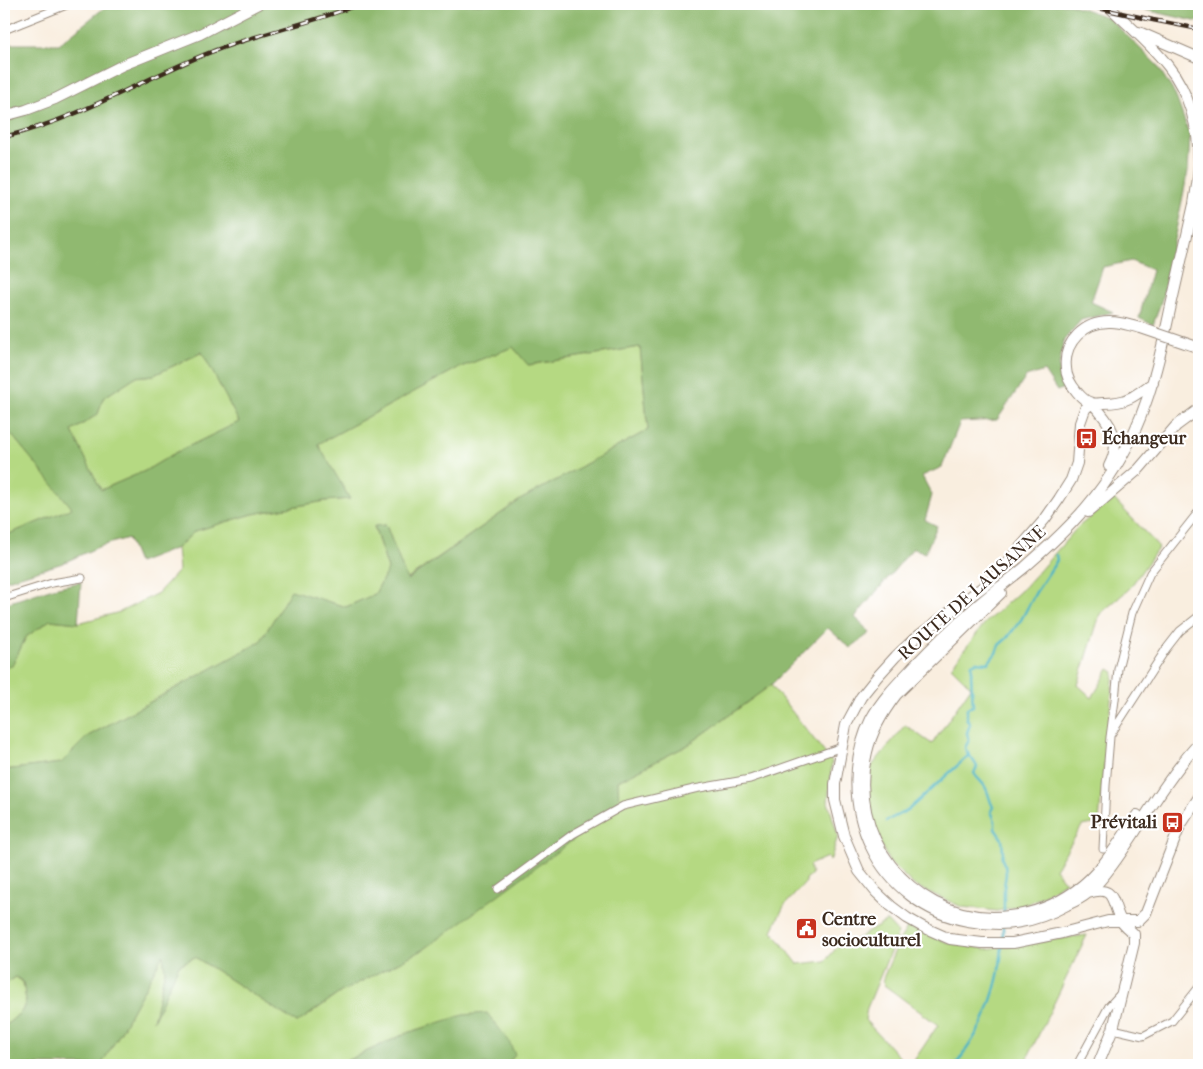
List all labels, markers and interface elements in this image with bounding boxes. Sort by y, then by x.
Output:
bus stop icon: Échangeur [1074,426,1098,450]
place label: Échangeur [1102,426,1186,449]
street label: ROUTE DE LAUSANNE [894,521,1050,665]
bus stop icon: Prévitali [1161,810,1185,834]
place label: Prévitali [1091,812,1158,833]
place label: Centre socioculturel [822,909,922,951]
public building icon: Centre socioculturel [794,917,818,941]

